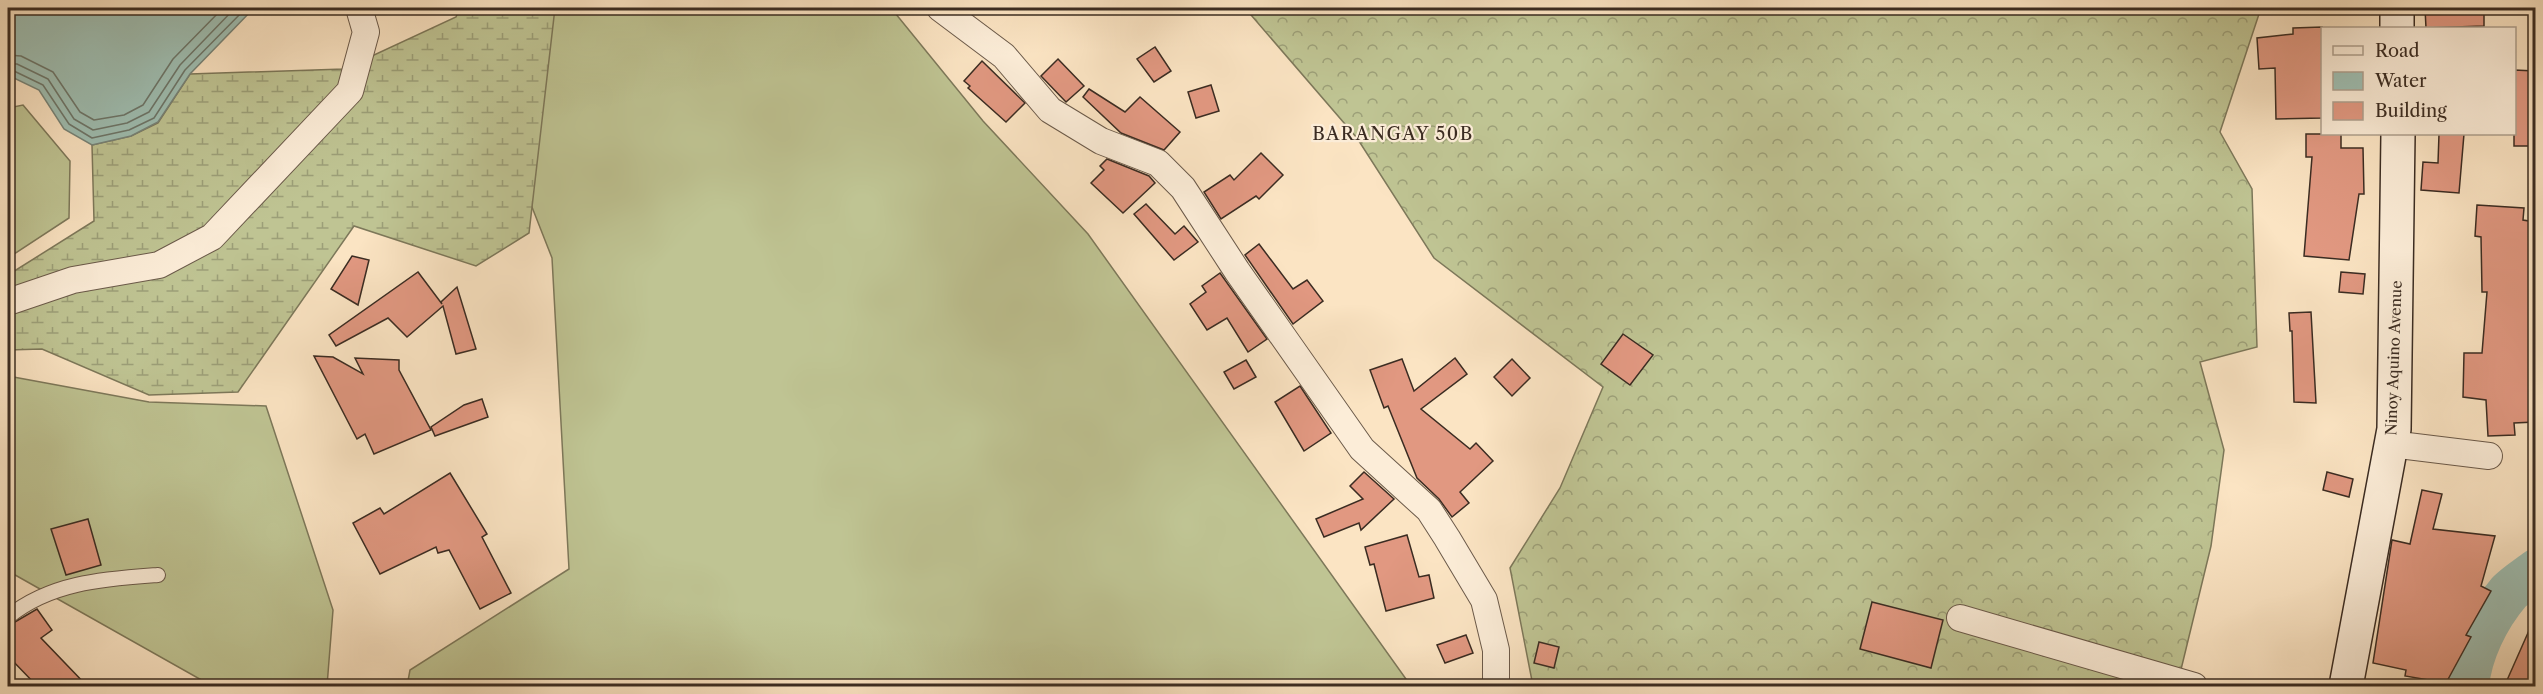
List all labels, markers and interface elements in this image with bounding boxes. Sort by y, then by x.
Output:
legend [2321,27,2516,135]
text: Road [2375,40,2420,62]
text: Water [2374,70,2427,92]
text: Building [2375,100,2447,122]
district label: BARANGAY 50B [1312,123,1474,145]
street label: Ninoy Aquino Avenue [2381,280,2406,436]

